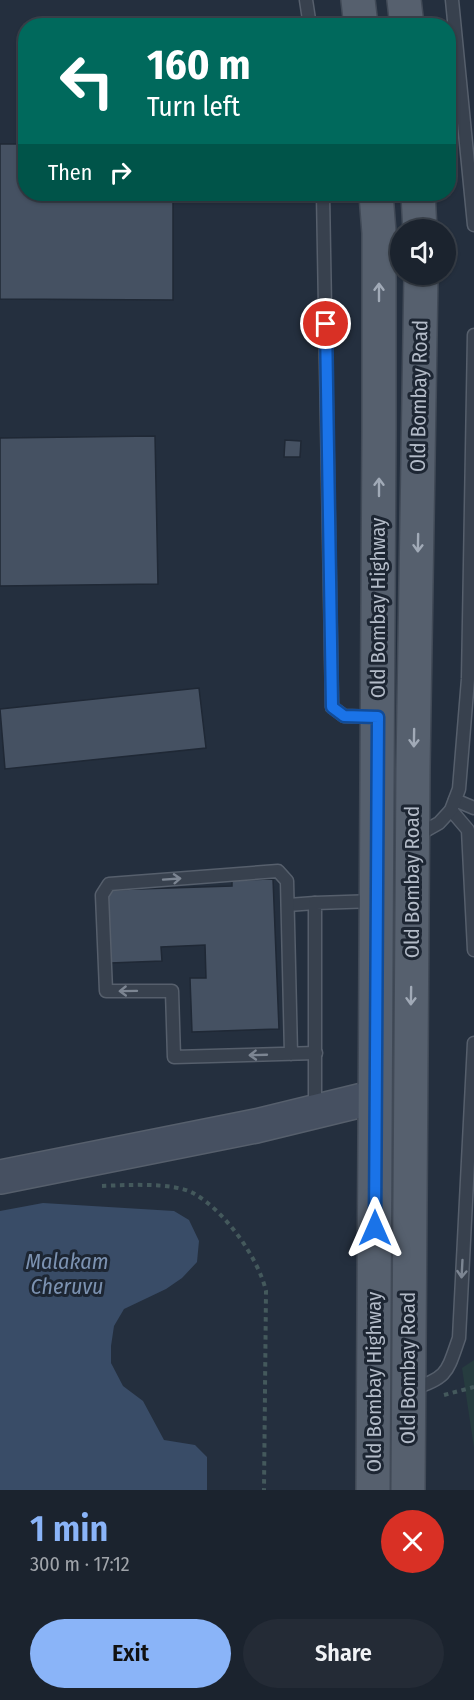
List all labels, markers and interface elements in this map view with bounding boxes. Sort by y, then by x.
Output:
text: 160 m [147,40,250,90]
icon: left [48,42,126,120]
text: Turn left [147,91,240,123]
icon: right [104,156,137,189]
text: Then [48,159,92,186]
map controls [390,219,456,285]
button: sound [390,219,456,285]
one-way arrow [373,282,385,302]
pin [300,298,351,349]
icon: arrive [309,307,342,340]
street label: Old Bombay Road [405,320,433,472]
one-way arrow [373,477,385,497]
street label: Old Bombay Highway [365,517,391,698]
one-way arrow [412,532,423,552]
one-way arrow [408,727,420,747]
street label: Old Bombay Road [399,806,425,958]
one-way arrow [162,873,182,884]
one-way arrow [118,985,138,997]
one-way arrow [405,985,417,1005]
one-way arrow [248,1049,268,1061]
position arrow [343,1196,407,1260]
water label: Malakam Cheruvu [25,1248,109,1300]
one-way arrow [457,1259,468,1279]
street label: Old Bombay Highway [361,1291,387,1472]
street label: Old Bombay Road [395,1292,421,1444]
text: 1 min [30,1507,108,1551]
button: close [381,1510,444,1573]
text: 300 m · 17:12 [30,1552,130,1576]
button: Exit [30,1619,231,1688]
button: Share [243,1619,444,1688]

